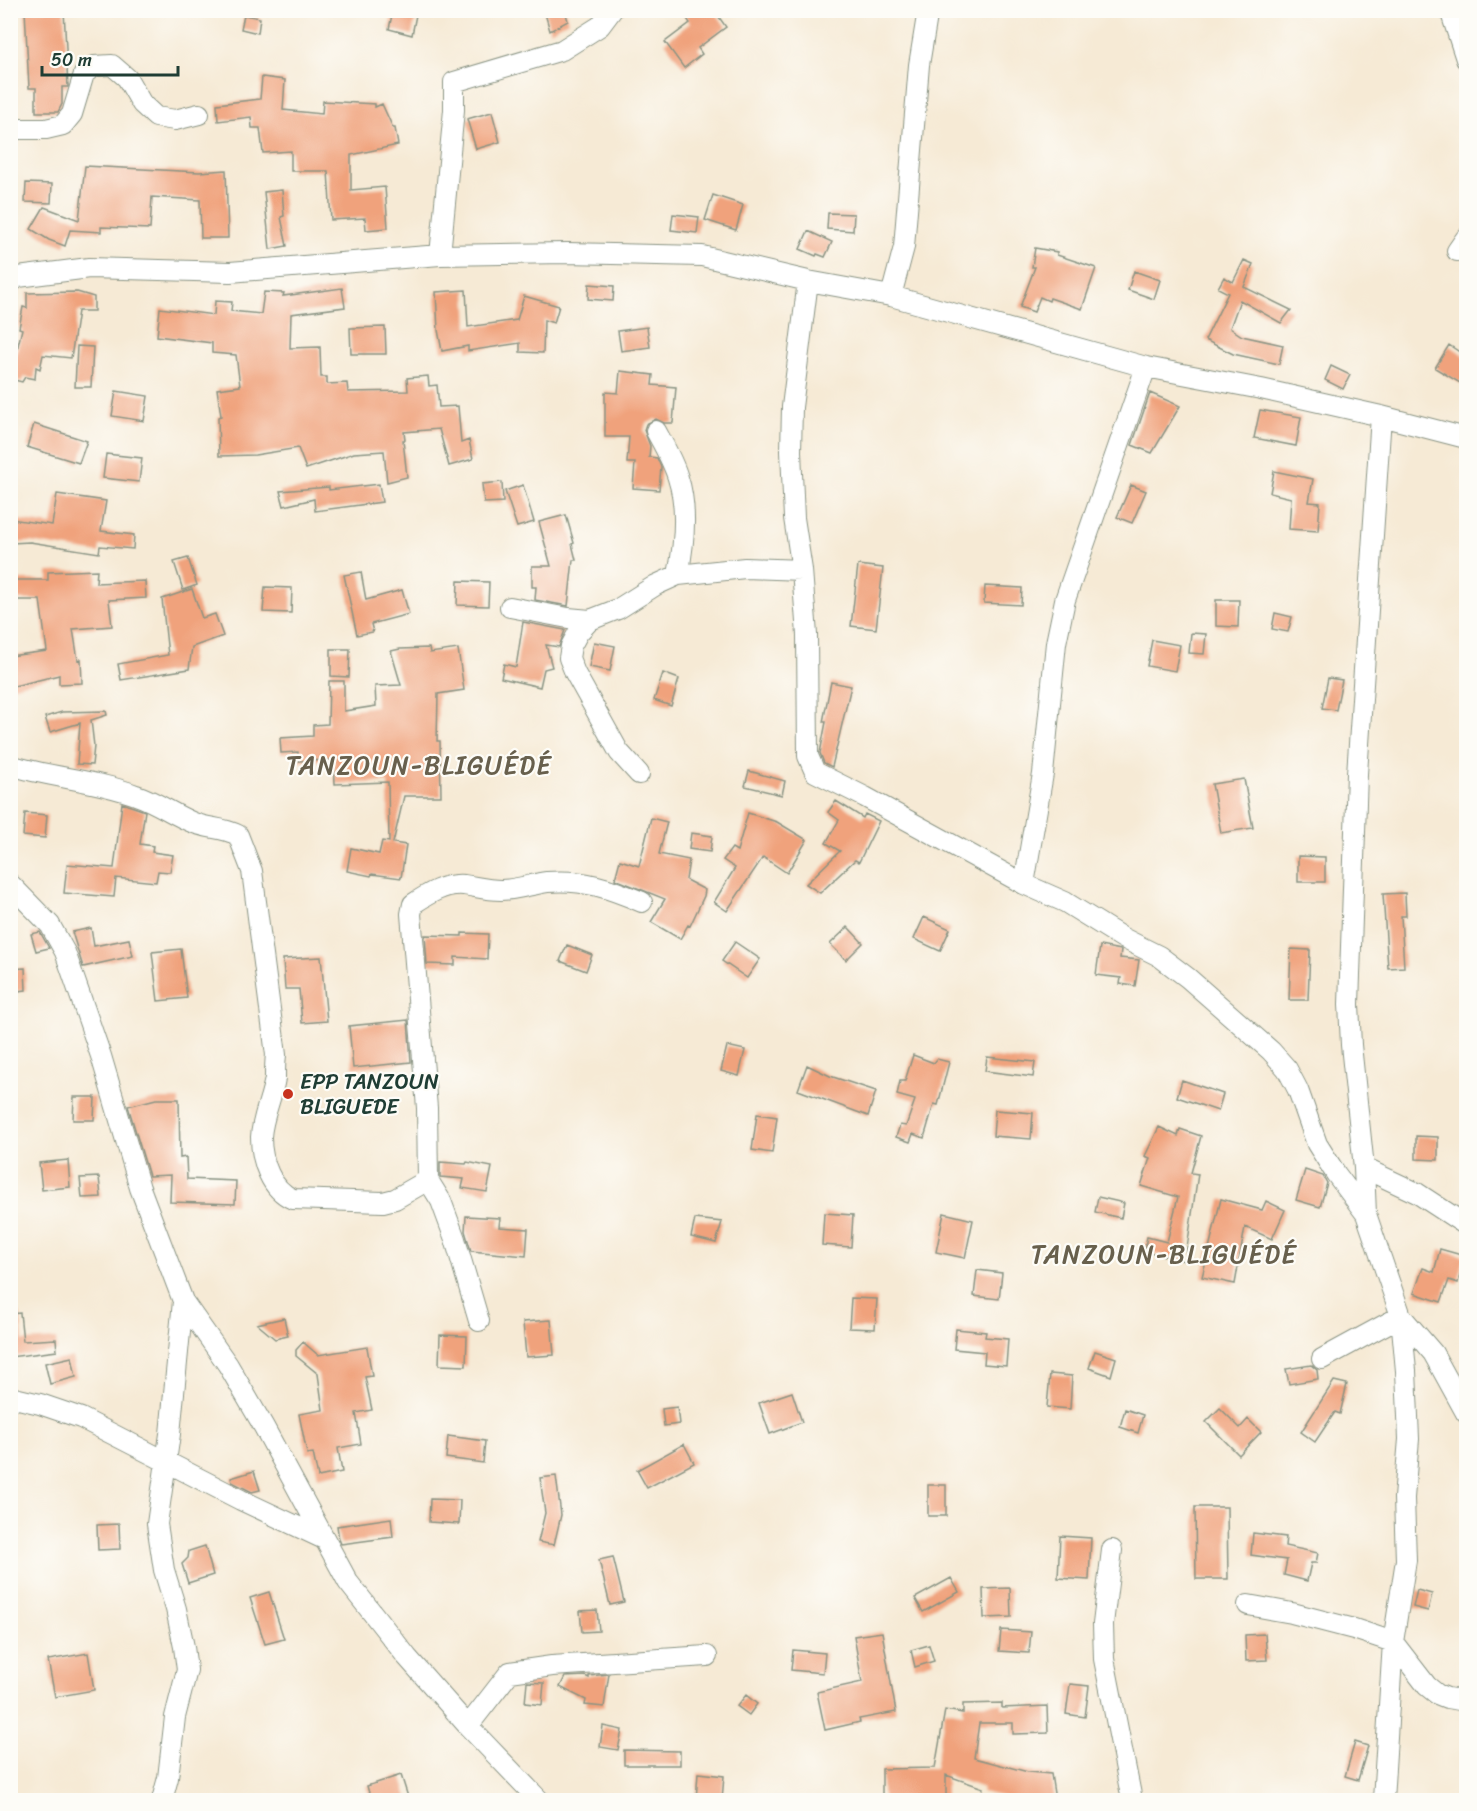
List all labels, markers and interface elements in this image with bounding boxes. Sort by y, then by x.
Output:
scale bar [42,39,178,77]
text: 50 m [51,44,92,76]
district label: TANZOUN-BLIGUÉDÉ [286,742,552,788]
place label: EPP TANZOUN BLIGUEDE [300,1062,439,1126]
marker: EPP TANZOUN BLIGUEDE [281,1087,295,1101]
district label: TANZOUN-BLIGUÉDÉ [1031,1231,1297,1277]

